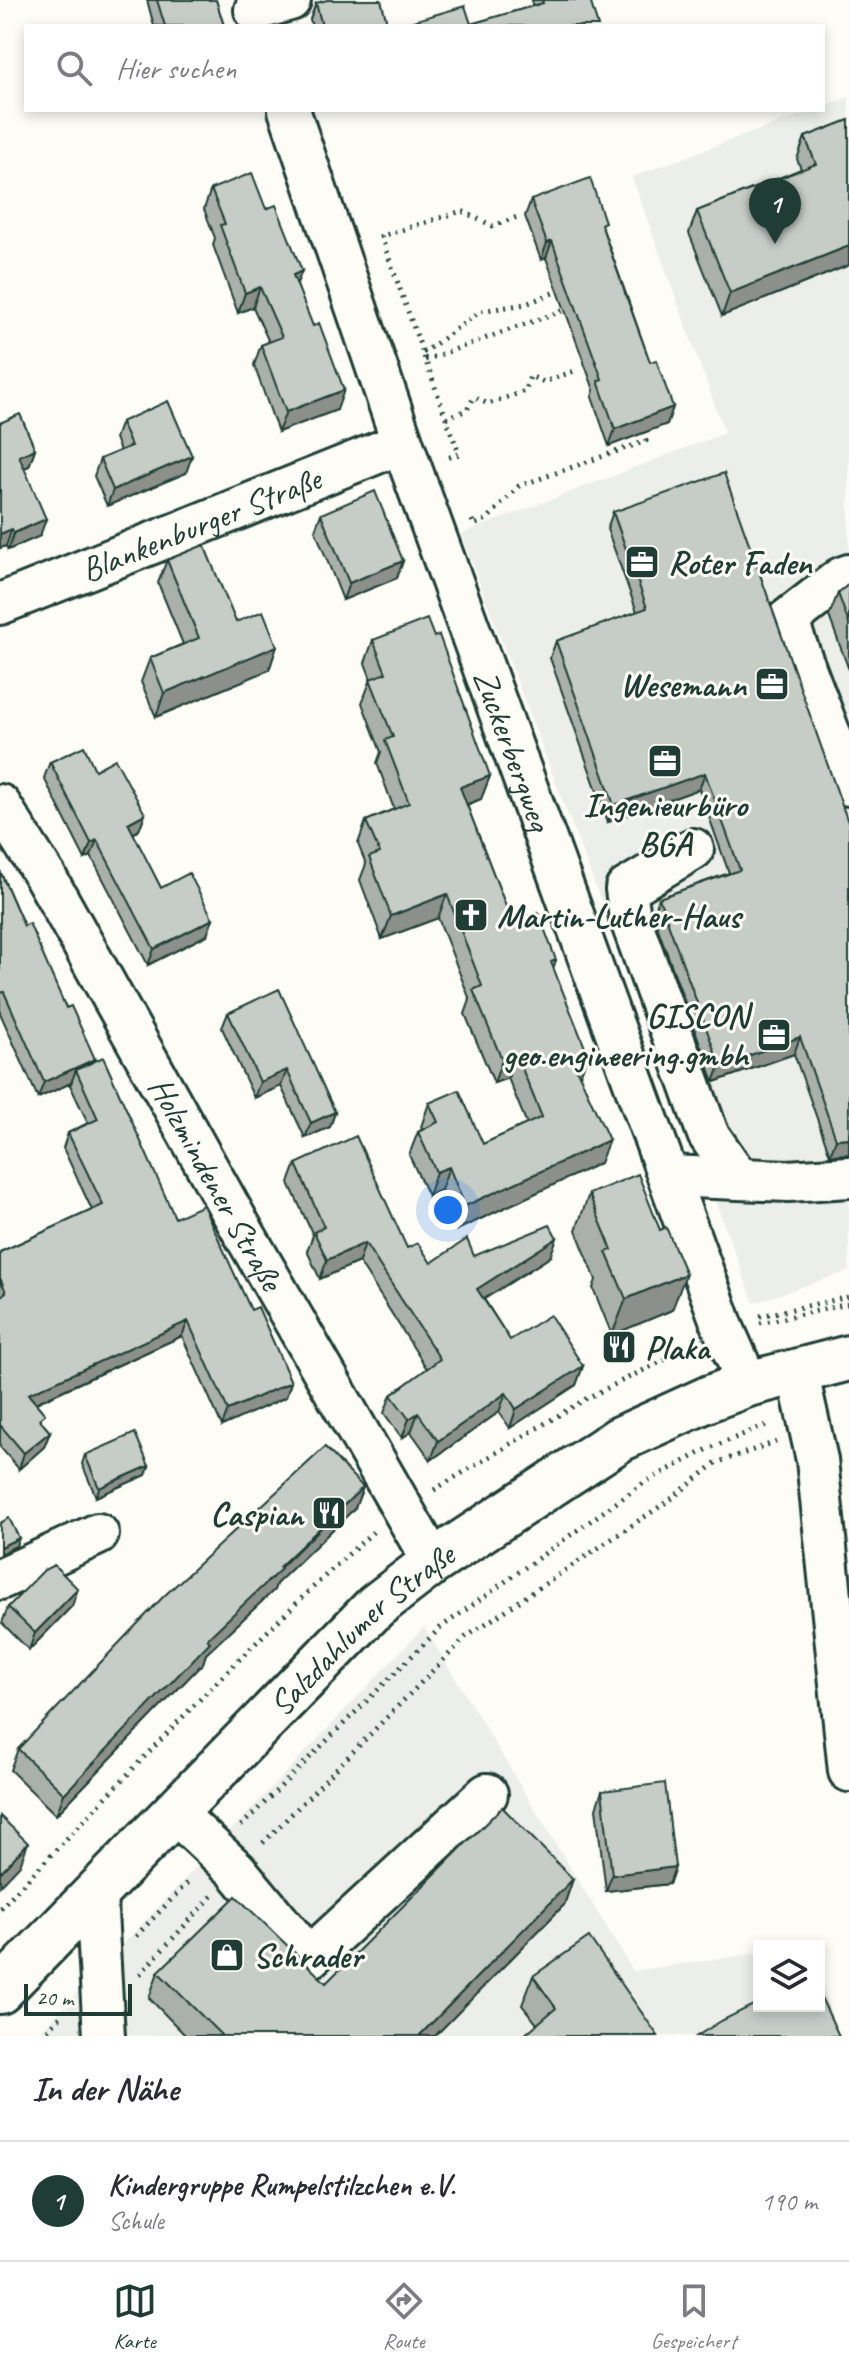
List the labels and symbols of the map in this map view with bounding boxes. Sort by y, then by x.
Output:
pin: 1 [749,178,801,244]
street label: Blankenburger Straße [74,455,329,591]
place label: Roter Faden [668,541,813,584]
office icon: Roter Faden [623,543,661,581]
street label: Zuckerbergweg [464,663,563,839]
place label: Wesemann [620,663,747,706]
office icon: Wesemann [753,665,791,703]
office icon: Ingenieurbüro BGA [646,742,684,780]
place label: Ingenieurbüro BGA [583,783,749,865]
place label: Martin-Luther-Haus [497,894,743,937]
church icon: Martin-Luther-Haus [452,896,490,934]
place label: GISCON geo.engineering.gmbh [503,994,754,1076]
office icon: GISCON geo.engineering.gmbh [755,1016,793,1054]
street label: Holzmindener Straße [140,1069,295,1300]
your location [428,1190,468,1230]
place label: Plaka [645,1326,712,1369]
restaurant icon: Plaka [600,1328,638,1366]
place label: Caspian [210,1492,305,1535]
restaurant icon: Caspian [310,1494,348,1532]
street label: Salzdahlumer Straße [259,1531,464,1725]
place label: Schrader [253,1934,366,1977]
shop icon: Schrader [208,1936,246,1974]
scale bar [24,1980,132,2016]

